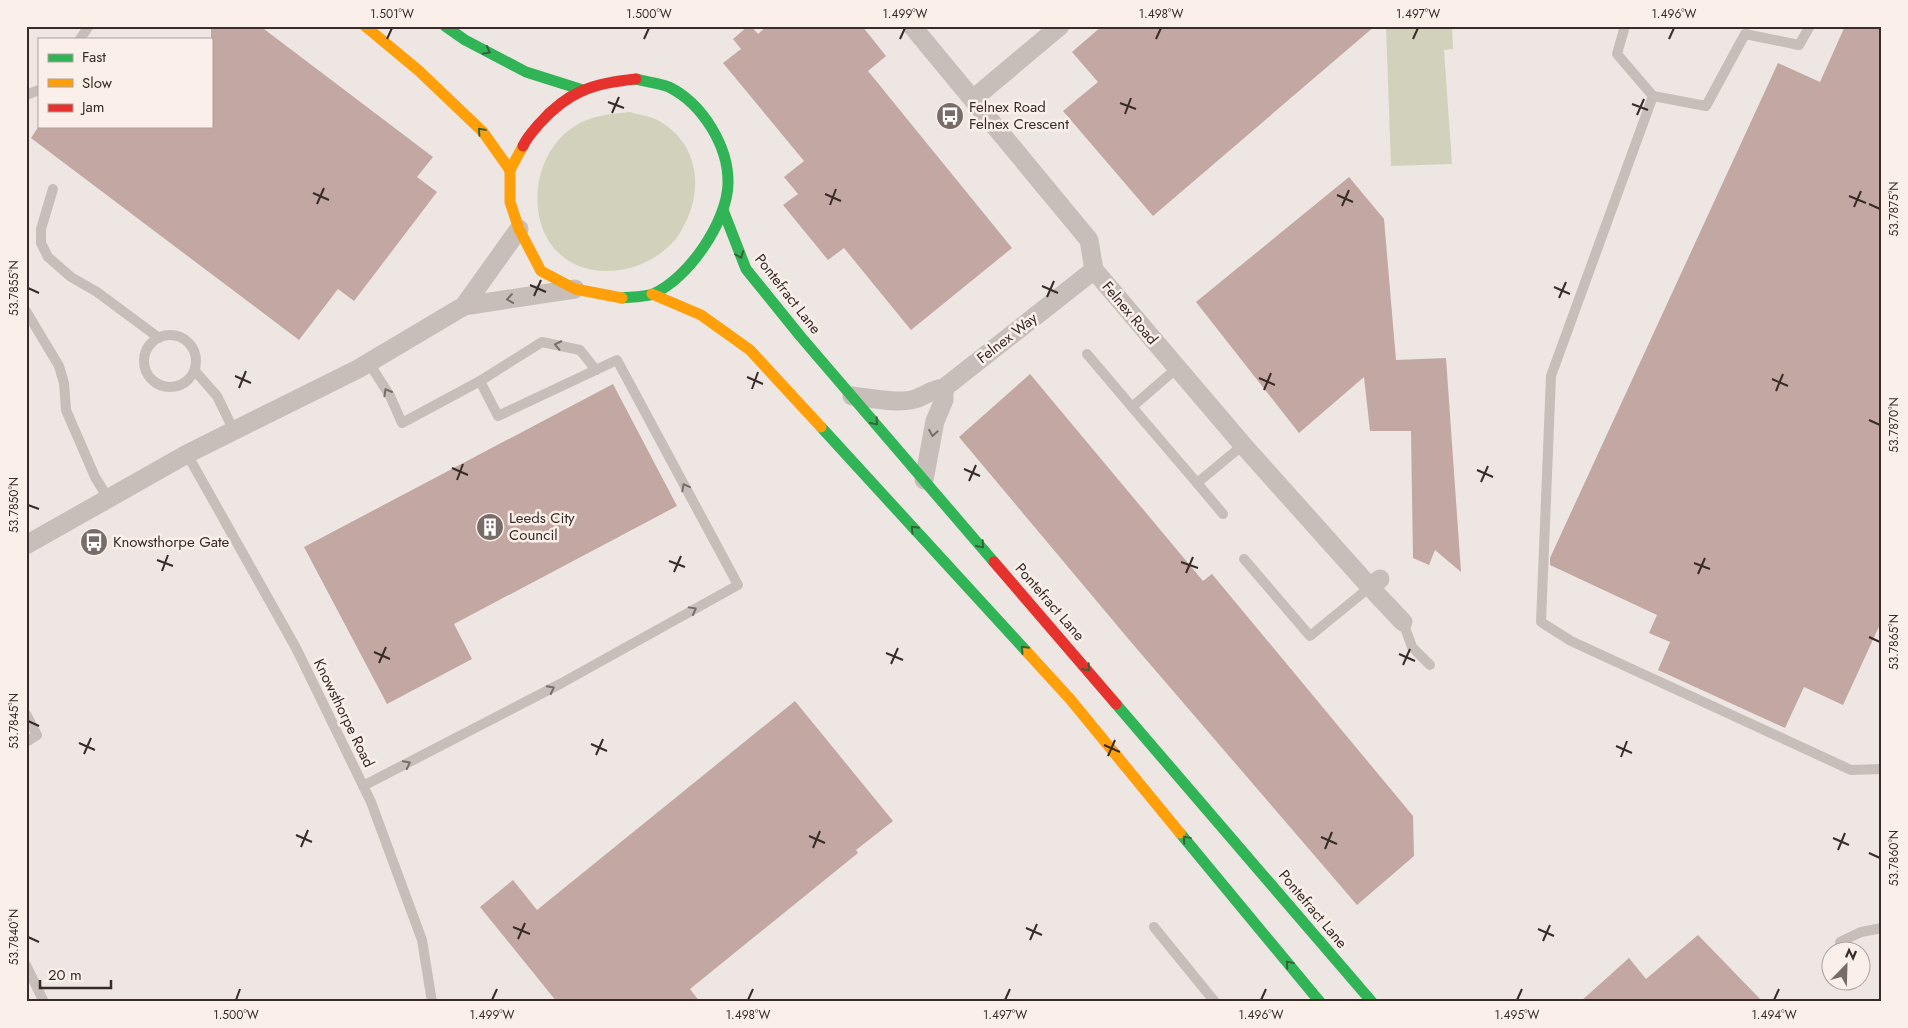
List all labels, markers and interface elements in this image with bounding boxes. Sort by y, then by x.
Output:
text: 1.501°W [370,5,414,23]
text: 1.500°W [626,5,672,23]
text: 1.499°W [882,5,928,23]
text: 1.498°W [1139,5,1183,23]
text: 1.497°W [1396,5,1440,23]
text: 1.496°W [1651,5,1697,23]
legend [38,38,212,128]
one-way arrow [482,45,491,55]
text: Fast [82,46,106,68]
text: Slow [82,72,113,94]
text: Jam [80,96,105,118]
place label: Felnex Road Felnex Crescent [969,96,1069,135]
bus stop icon: Felnex Road Felnex Crescent [935,101,965,131]
one-way arrow [478,127,487,136]
text: 53.7875°N [1885,181,1903,237]
street label: Pontefract Lane [750,249,827,339]
one-way arrow [735,251,745,259]
text: 53.7855°N [5,260,23,316]
street label: Felnex Road [1097,277,1163,349]
one-way arrow [505,294,514,304]
street label: Felnex Way [972,307,1042,369]
one-way arrow [553,340,562,351]
one-way arrow [383,389,393,398]
text: 53.7870°N [1885,397,1903,453]
one-way arrow [869,417,878,426]
one-way arrow [929,429,939,437]
text: 53.7850°N [5,477,23,533]
one-way arrow [681,484,691,493]
place label: Leeds City Council [509,507,575,546]
building icon: Leeds City Council [475,512,505,542]
one-way arrow [911,525,920,534]
bus stop icon: Knowsthorpe Gate [79,527,109,557]
place label: Knowsthorpe Gate [113,531,230,553]
one-way arrow [975,540,984,549]
street label: Pontefract Lane [1010,558,1090,646]
one-way arrow [688,606,697,616]
text: 53.7865°N [1885,614,1903,670]
one-way arrow [1020,645,1029,654]
street label: Knowsthorpe Road [308,655,380,771]
one-way arrow [1082,663,1091,672]
one-way arrow [546,685,555,695]
text: 53.7845°N [5,693,23,749]
one-way arrow [401,760,410,770]
text: 53.7860°N [1885,830,1903,886]
one-way arrow [1183,836,1191,845]
street label: Pontefract Lane [1274,865,1353,953]
text: 53.7840°N [5,909,23,965]
north arrow [1820,940,1870,990]
text: N [1842,943,1860,965]
scale bar [40,958,111,990]
one-way arrow [1287,961,1295,970]
text: 20 m [48,964,82,986]
text: 1.500°W [213,1006,259,1024]
text: 1.499°W [469,1006,515,1024]
text: 1.498°W [726,1006,770,1024]
text: 1.497°W [983,1006,1027,1024]
text: 1.496°W [1238,1006,1284,1024]
text: 1.495°W [1495,1006,1540,1024]
text: 1.494°W [1751,1006,1797,1024]

